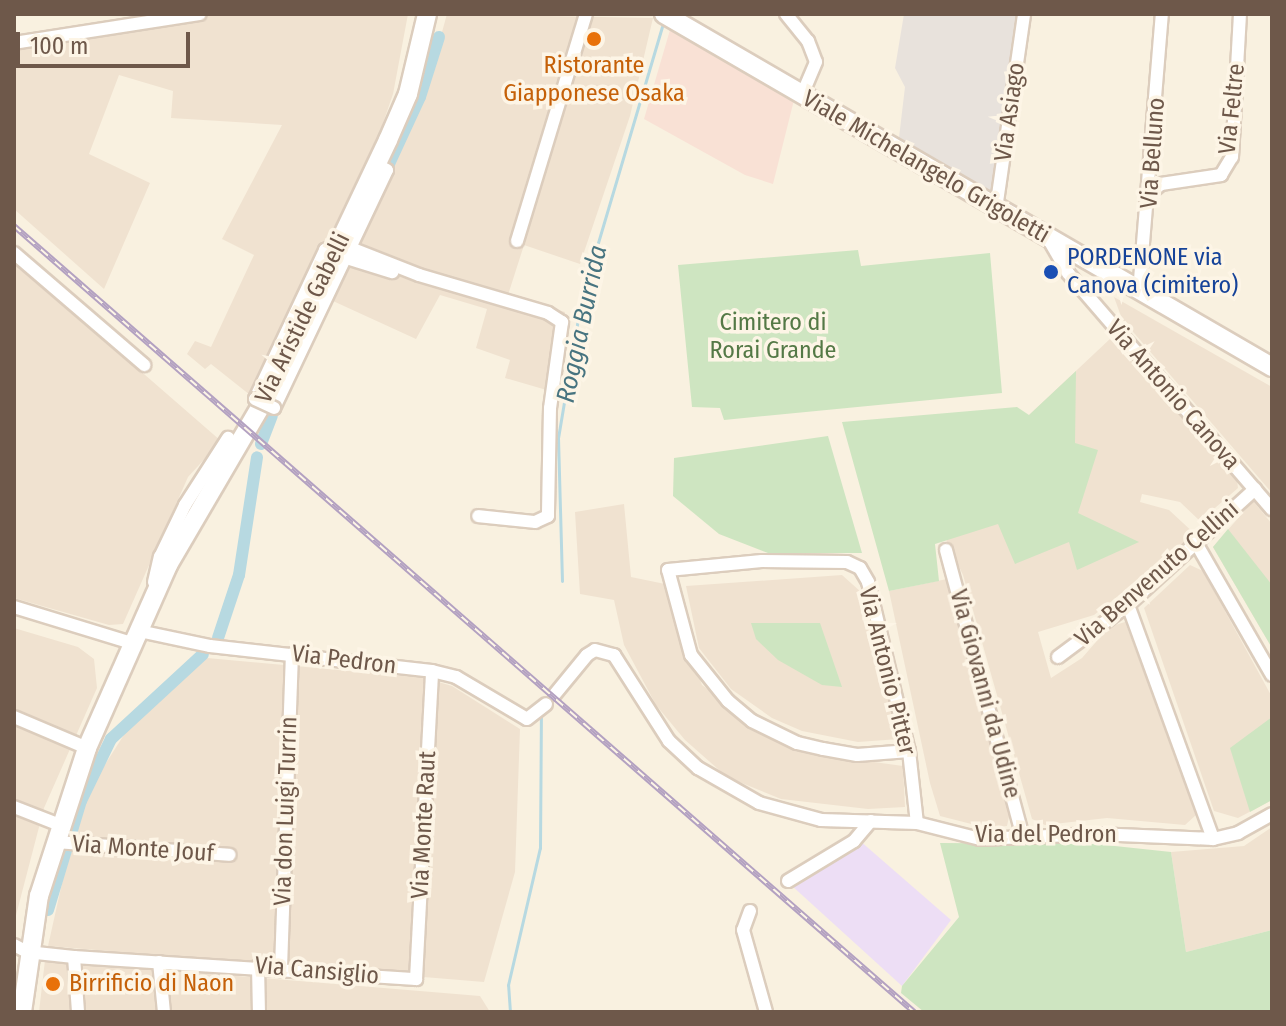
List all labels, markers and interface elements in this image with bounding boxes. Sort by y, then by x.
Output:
scale bar [20,16,194,66]
marker: Ristorante Giapponese Osaka [585,30,603,48]
text: 100 m [30,32,88,60]
place label: Ristorante Giapponese Osaka [503,52,685,108]
street label: Via Asiago [989,61,1031,163]
street label: Via Feltre [1213,62,1251,156]
street label: Viale Michelangelo Grigoletti [797,84,1055,250]
street label: Via Belluno [1135,97,1171,209]
street label: Via Aristide Gabelli [249,228,357,408]
water label: Roggia Burrida [550,242,614,406]
place label: PORDENONE via Canova (cimitero) [1067,244,1238,300]
marker: PORDENONE via Canova (cimitero) [1042,263,1060,281]
park label: Cimitero di Rorai Grande [710,309,836,365]
street label: Via Antonio Canova [1100,314,1246,476]
street label: Via Benvenuto Cellini [1069,495,1245,653]
street label: Via Antonio Pitter [852,584,922,758]
street label: Via Giovanni da Udine [943,586,1027,802]
street label: Via Pedron [290,639,398,681]
street label: Via don Luigi Turrin [268,716,304,906]
street label: Via Monte Raut [406,750,442,900]
street label: Via del Pedron [975,821,1117,849]
street label: Via Monte Jouf [71,830,215,868]
street label: Via Cansiglio [254,951,380,991]
place label: Birrificio di Naon [69,970,234,998]
marker: Birrificio di Naon [44,975,62,993]

